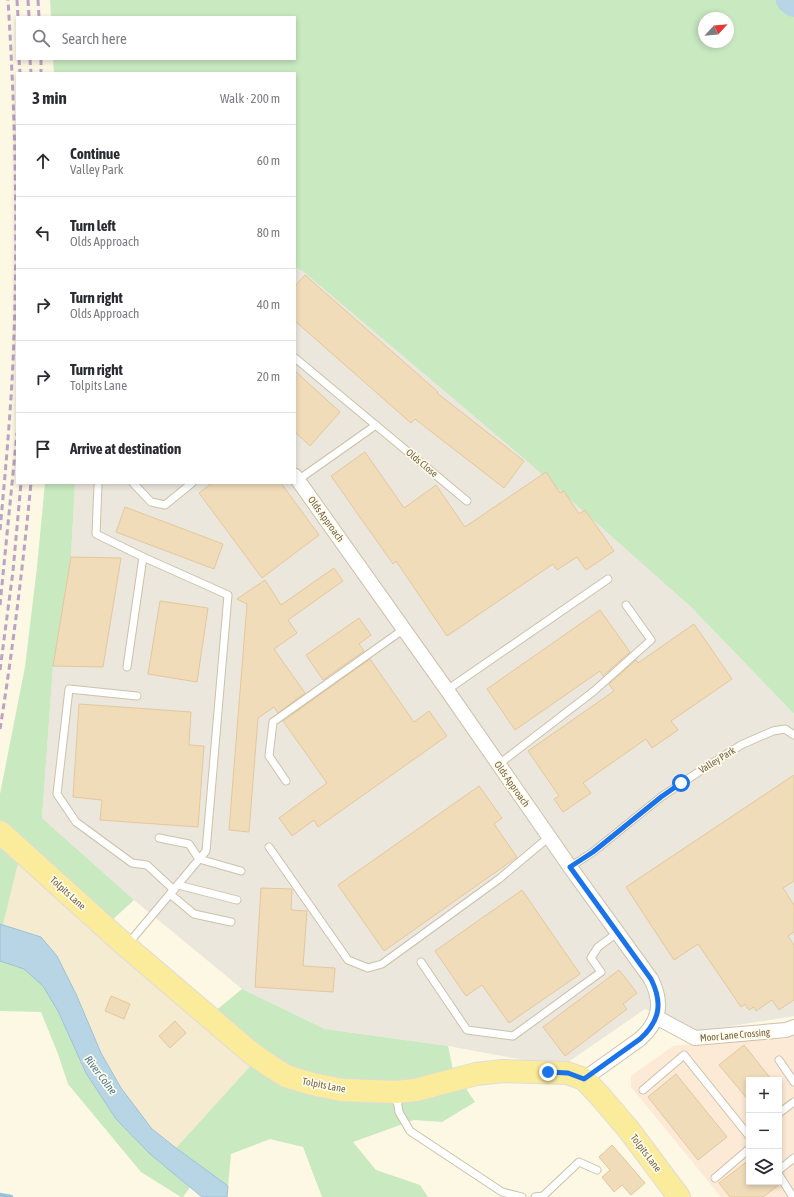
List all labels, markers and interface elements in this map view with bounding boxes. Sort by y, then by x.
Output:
north arrow [698,12,734,48]
search box [16,16,296,60]
icon: search [30,27,52,49]
text: Search here [62,30,127,47]
text: 3 min [32,88,67,108]
text: Walk · 200 m [220,91,280,106]
text: Continue [70,145,120,162]
icon: ahead [32,150,54,172]
text: 60 m [257,153,280,168]
text: Valley Park [70,162,123,177]
text: Turn left [70,217,116,234]
icon: left [32,222,54,244]
text: 80 m [257,225,280,240]
text: Olds Approach [70,234,139,249]
text: Turn right [70,289,123,306]
icon: right [32,294,54,316]
text: 40 m [257,297,280,312]
text: Olds Approach [70,306,139,321]
text: Turn right [70,361,123,378]
icon: right [32,366,54,388]
text: 20 m [257,369,280,384]
text: Tolpits Lane [70,378,127,393]
icon: arrive [32,438,54,460]
text: Arrive at destination [70,440,181,457]
street label: Olds Close [404,447,440,480]
street label: Olds Approach [306,494,346,544]
street label: Valley Park [697,744,738,776]
street label: Olds Approach [492,759,532,809]
route start [672,774,690,792]
street label: Tolpits Lane [48,874,88,912]
street label: Moor Lane Crossing [699,1026,771,1044]
water label: River Colne [82,1053,120,1097]
route end [539,1063,557,1081]
street label: Tolpits Lane [301,1075,347,1095]
map controls [746,1077,782,1185]
button: + [746,1077,782,1113]
button: − [746,1113,782,1149]
street label: Tolpits Lane [628,1132,664,1174]
button: layers [746,1149,782,1185]

